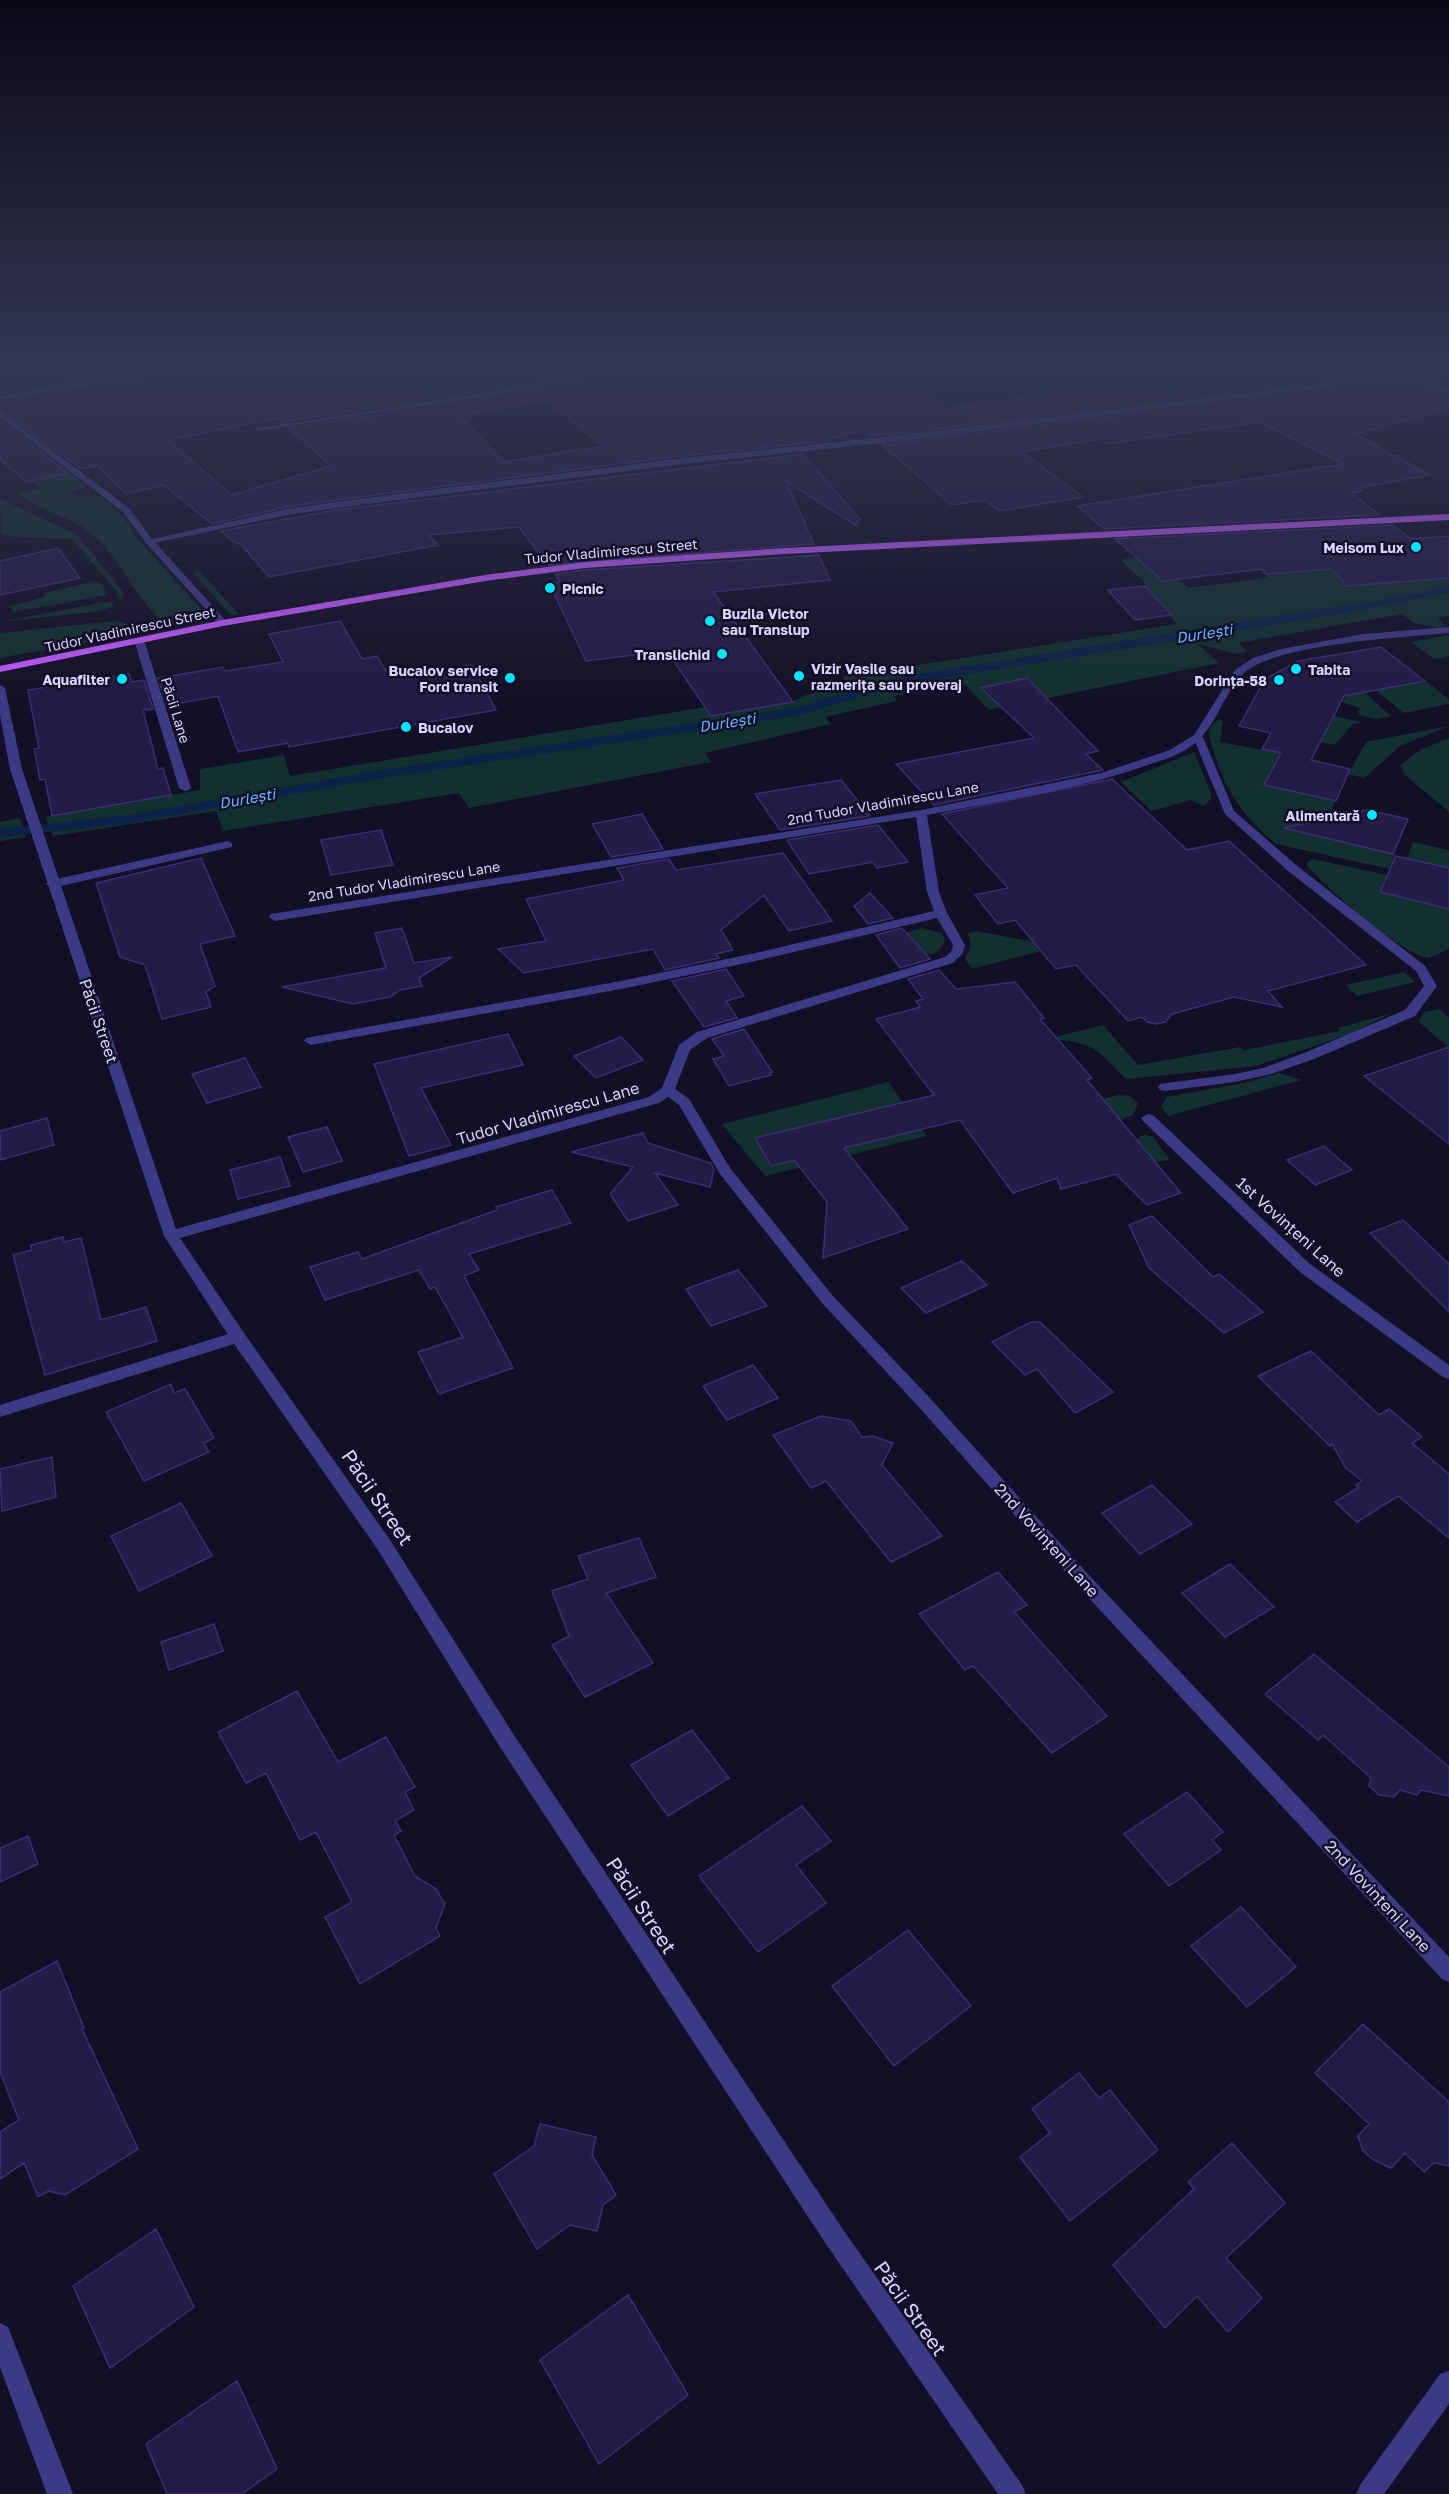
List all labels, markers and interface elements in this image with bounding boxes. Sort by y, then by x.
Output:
street label: Tudor Vladimirescu Street [524,535,698,567]
place label: Meisom Lux [1323,539,1404,556]
marker: Meisom Lux [1409,540,1423,554]
place label: Picnic [562,580,604,597]
marker: Picnic [543,581,557,595]
street label: Tudor Vladimirescu Street [43,603,217,655]
place label: Buzila Victor sau Translup [722,605,810,638]
marker: Buzila Victor sau Translup [703,614,717,628]
water label: Durlești [1175,619,1236,647]
place label: Translichid [634,646,710,663]
marker: Translichid [715,647,729,661]
place label: Vizir Vasile sau razmerița sau proveraj [811,660,962,693]
place label: Tabita [1308,661,1350,678]
place label: Bucalov service Ford transit [389,662,498,695]
marker: Tabita [1289,662,1303,676]
marker: Vizir Vasile sau razmerița sau proveraj [792,669,806,683]
place label: Aquafilter [42,671,111,688]
marker: Bucalov service Ford transit [503,671,517,685]
marker: Aquafilter [115,672,129,686]
place label: Dorința-58 [1194,672,1267,689]
marker: Dorința-58 [1272,673,1286,687]
street label: Păcii Lane [158,675,194,745]
water label: Durlești [698,708,759,736]
place label: Bucalov [418,719,474,736]
marker: Bucalov [399,720,413,734]
street label: 2nd Tudor Vladimirescu Lane [786,778,980,828]
water label: Durlești [217,784,279,813]
place label: Alimentară [1286,807,1360,824]
marker: Alimentară [1365,808,1379,822]
street label: 2nd Tudor Vladimirescu Lane [307,857,501,905]
street label: Păcii Street [75,976,123,1066]
street label: Tudor Vladimirescu Lane [454,1077,642,1149]
street label: 1st Vovințeni Lane [1232,1173,1350,1281]
street label: Păcii Street [337,1445,419,1549]
street label: 2nd Vovințeni Lane [991,1479,1103,1601]
street label: 2nd Vovințeni Lane [1321,1836,1435,1956]
street label: Păcii Street [602,1852,682,1958]
street label: Păcii Street [870,2256,952,2360]

